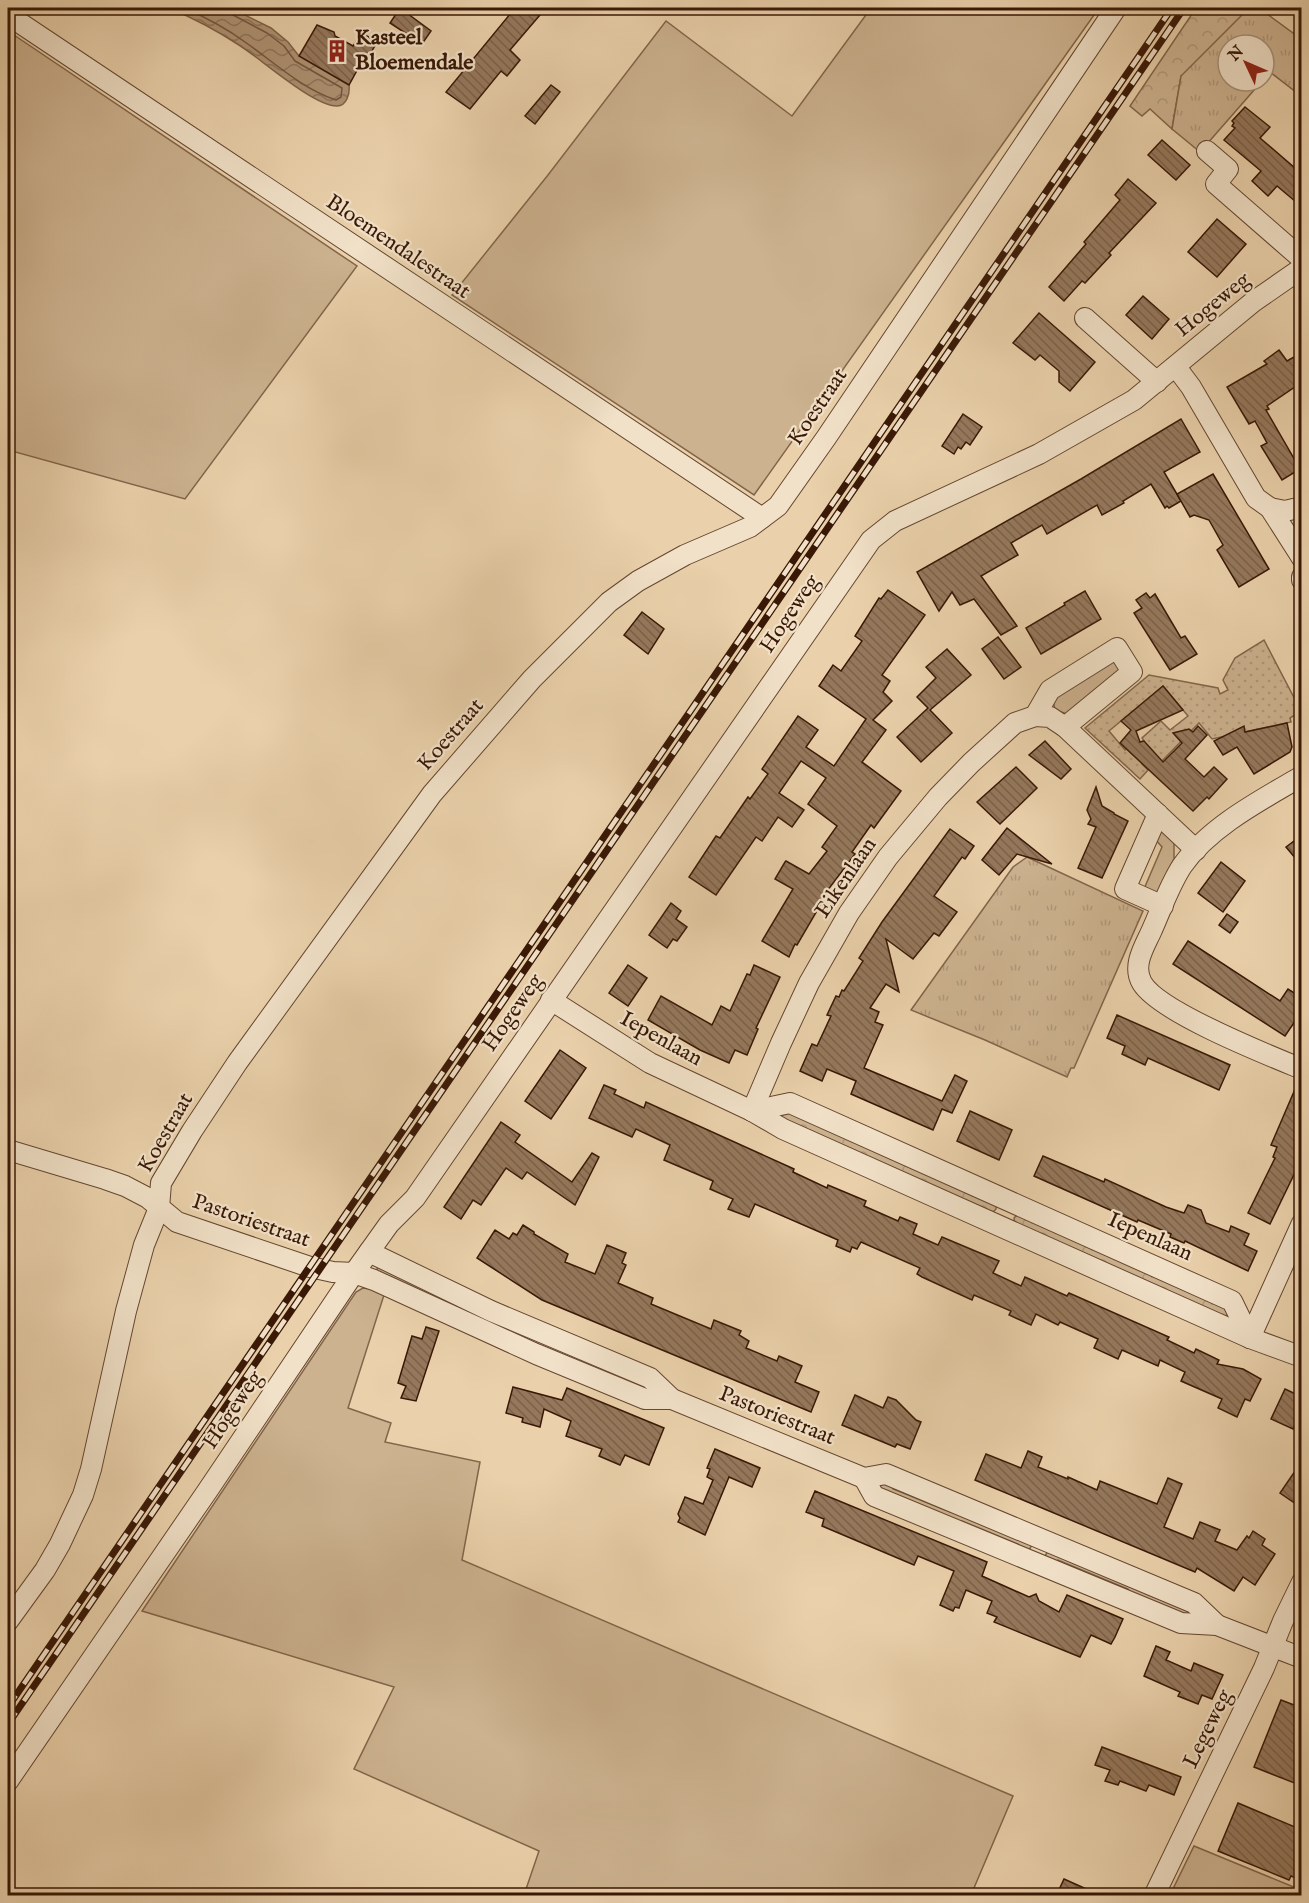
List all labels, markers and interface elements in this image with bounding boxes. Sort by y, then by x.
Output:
place label: Kasteel Bloemendale [355,24,473,77]
north arrow [1216,33,1276,93]
building icon: Kasteel Bloemendale [324,38,350,64]
text: N [1224,42,1249,67]
street label: Bloemendalestraat [320,188,476,306]
street label: Hogeweg [1170,265,1257,344]
street label: Koestraat [782,362,854,451]
street label: Hogeweg [754,568,827,659]
street label: Koestraat [412,692,491,777]
street label: Eikenlaan [809,832,883,924]
street label: Hogeweg [476,968,551,1057]
street label: Iepenlaan [615,1005,707,1073]
street label: Koestraat [132,1088,200,1178]
street label: Pastoriestraat [188,1188,314,1254]
street label: Iepenlaan [1103,1206,1197,1268]
street label: Hogeweg [197,1364,270,1455]
street label: Pastoriestraat [715,1380,840,1452]
street label: Legeweg [1177,1684,1240,1773]

